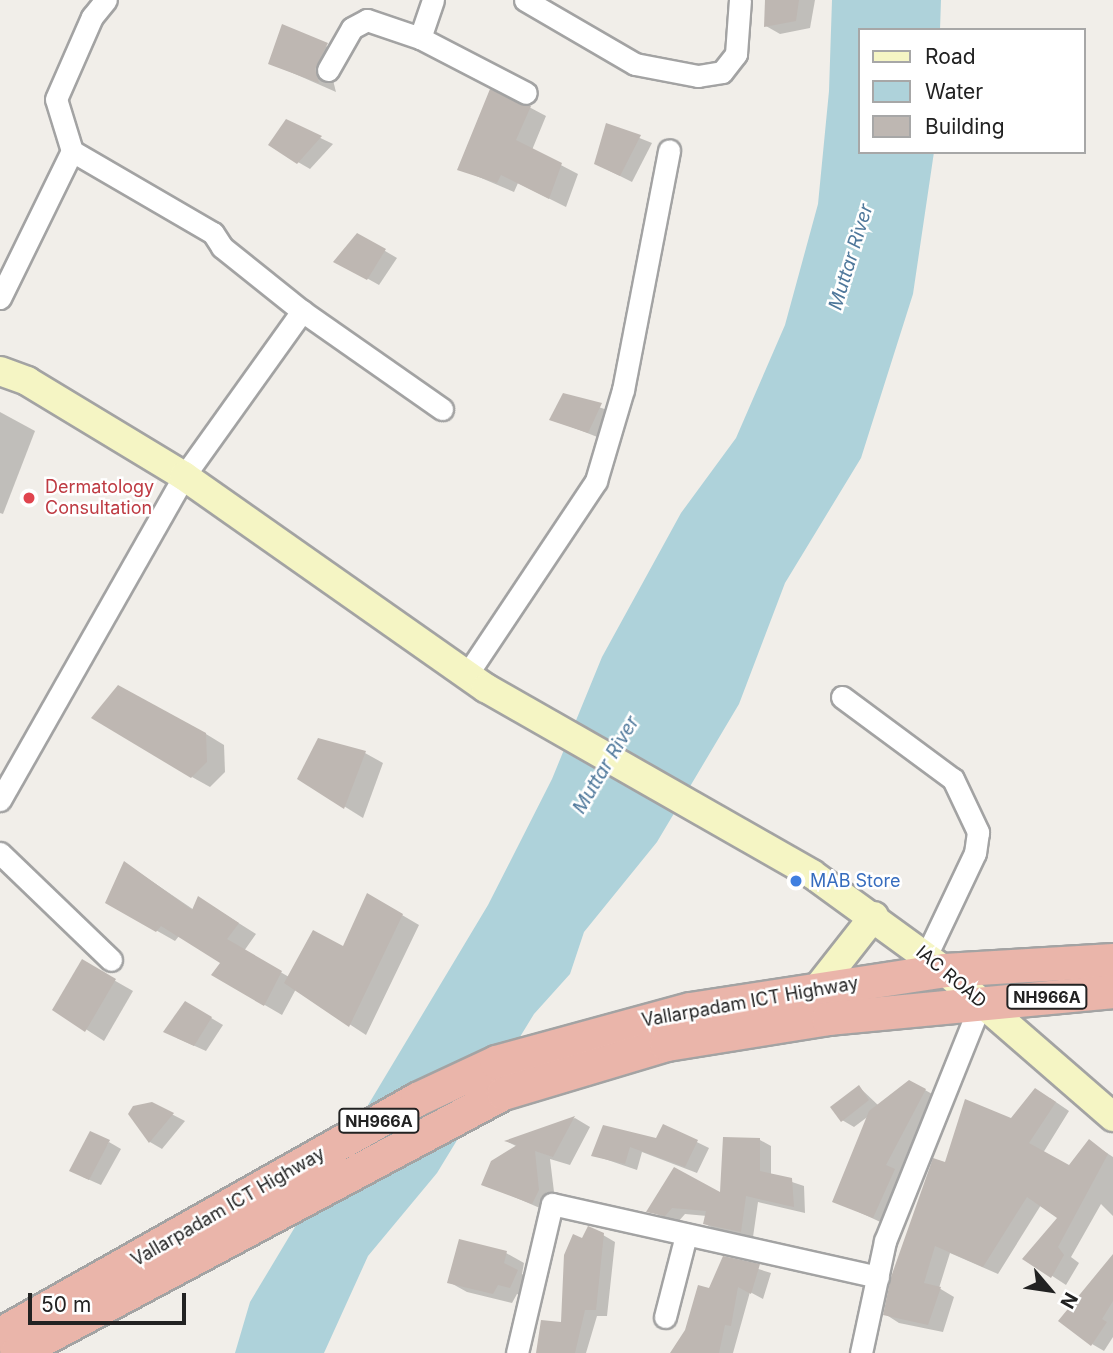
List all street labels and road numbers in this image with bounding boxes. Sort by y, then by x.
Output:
street label: IAC ROAD [912,941,990,1013]
street label: Vallarpadam ICT Highway [640,972,860,1032]
road number: NH966A [1005,984,1089,1009]
road number: NH966A [337,1108,421,1134]
street label: Vallarpadam ICT Highway [128,1143,328,1271]

